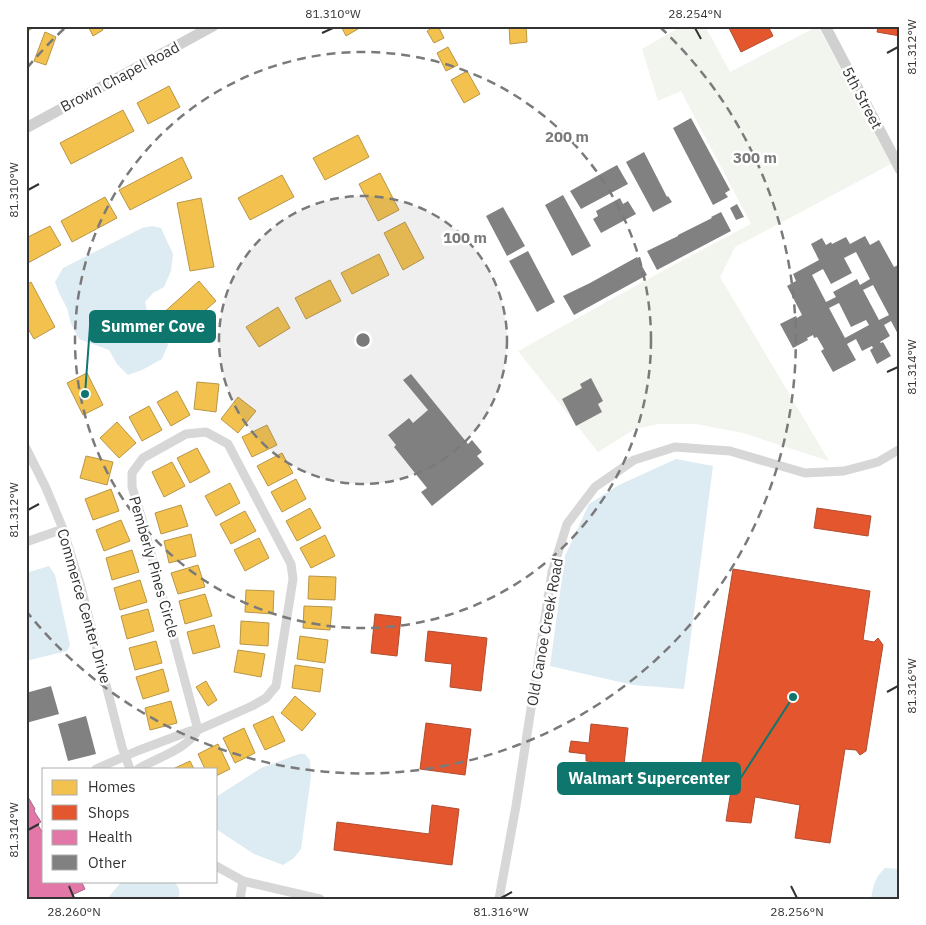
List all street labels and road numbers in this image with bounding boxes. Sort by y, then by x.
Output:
street label: Brown Chapel Road [57,37,183,116]
street label: 5th Street [838,64,887,132]
street label: Pemberly Pines Circle [125,494,184,640]
street label: Commerce Center Drive [53,526,116,685]
street label: Old Canoe Creek Road [522,556,567,707]

